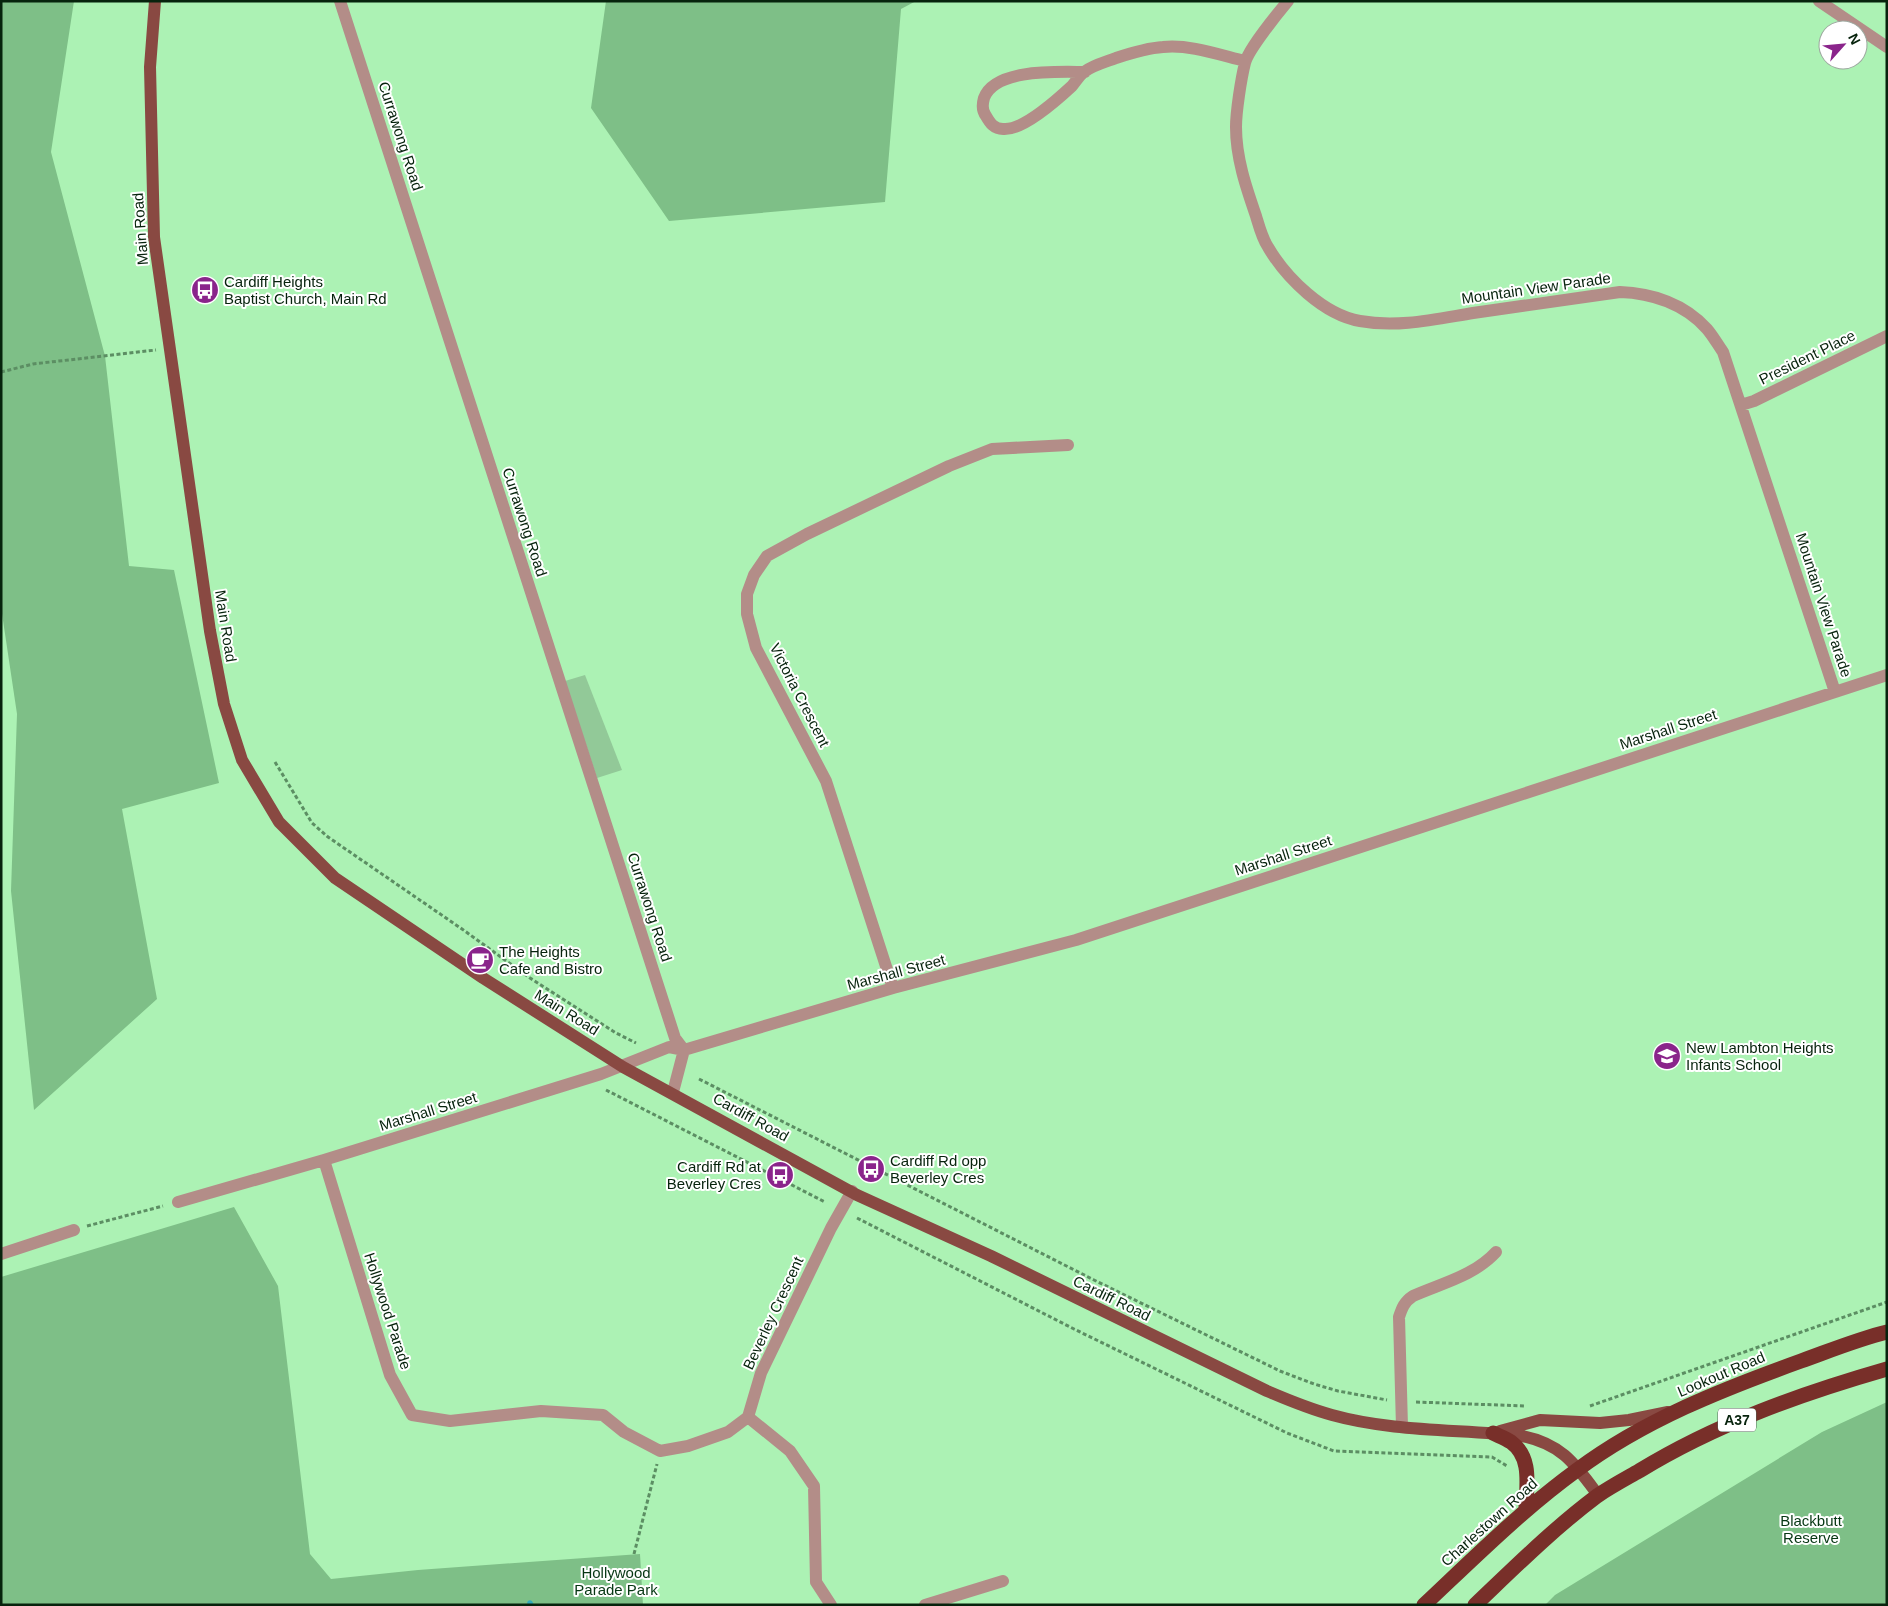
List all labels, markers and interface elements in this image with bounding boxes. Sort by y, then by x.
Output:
north arrow [1818,20,1868,70]
text: N [1845,31,1864,47]
street label: Currawong Road [375,79,427,193]
street label: Main Road [129,192,151,266]
street label: Mountain View Parade [1460,269,1612,307]
place label: Cardiff Heights Baptist Church, Main Rd [224,273,387,307]
bus stop icon: Cardiff Heights Baptist Church, Main Rd [190,275,220,305]
street label: President Place [1756,326,1858,388]
street label: Currawong Road [499,465,551,579]
street label: Mountain View Parade [1793,531,1855,679]
street label: Main Road [212,589,240,663]
street label: Victoria Crescent [767,640,834,750]
street label: Marshall Street [1617,705,1719,753]
street label: Marshall Street [1232,831,1334,879]
street label: Currawong Road [624,850,676,964]
place label: The Heights Cafe and Bistro [499,943,602,977]
cafe icon: The Heights Cafe and Bistro [465,945,495,975]
street label: Marshall Street [845,951,948,993]
street label: Main Road [532,986,602,1038]
place label: New Lambton Heights Infants School [1686,1039,1834,1073]
school or university icon: New Lambton Heights Infants School [1652,1041,1682,1071]
street label: Marshall Street [377,1088,480,1134]
street label: Cardiff Road [710,1089,792,1145]
place label: Cardiff Rd opp Beverley Cres [890,1152,986,1186]
bus stop icon: Cardiff Rd opp Beverley Cres [856,1154,886,1184]
place label: Cardiff Rd at Beverley Cres [667,1158,762,1192]
bus stop icon: Cardiff Rd at Beverley Cres [765,1160,795,1190]
street label: Hollywood Parade [361,1250,415,1372]
street label: Beverley Crescent [739,1253,807,1372]
street label: Cardiff Road [1071,1272,1153,1324]
street label: Lookout Road [1675,1348,1767,1400]
road number: A37 [1718,1408,1756,1432]
street label: Charlestown Road [1437,1474,1541,1570]
park label: Blackbutt Reserve [1780,1512,1843,1546]
park label: Hollywood Parade Park [574,1564,658,1598]

